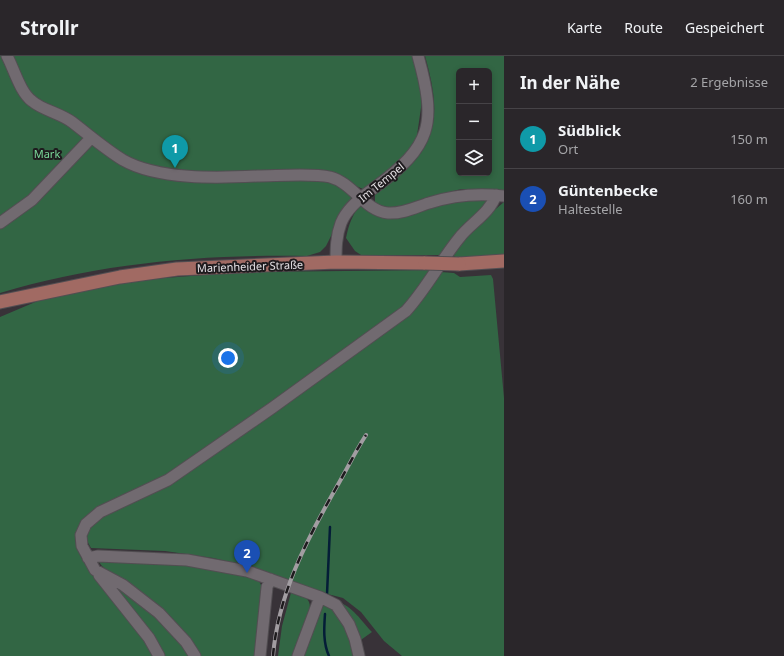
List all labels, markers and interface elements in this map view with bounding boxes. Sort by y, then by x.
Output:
text: Strollr [20,15,79,41]
text: Karte [567,18,602,37]
text: Route [624,18,663,37]
text: Gespeichert [685,18,764,37]
map controls [456,68,492,176]
button: + [456,68,492,104]
text: In der Nähe [520,71,620,94]
text: 2 Ergebnisse [690,73,768,91]
button: − [456,104,492,140]
text: Südblick [558,120,621,140]
text: 1 [529,130,537,148]
text: 150 m [730,130,768,148]
pin: 1 [162,135,188,168]
button: layers [456,140,492,176]
text: Ort [558,140,578,158]
park label: Mark [34,146,60,161]
street label: Im Tempel [355,159,407,205]
text: Güntenbecke [558,180,658,200]
text: 2 [529,190,537,208]
text: 160 m [730,190,768,208]
text: Haltestelle [558,200,623,218]
street label: Marienheider Straße [197,257,303,275]
your location [218,348,238,368]
pin: 2 [234,540,260,573]

